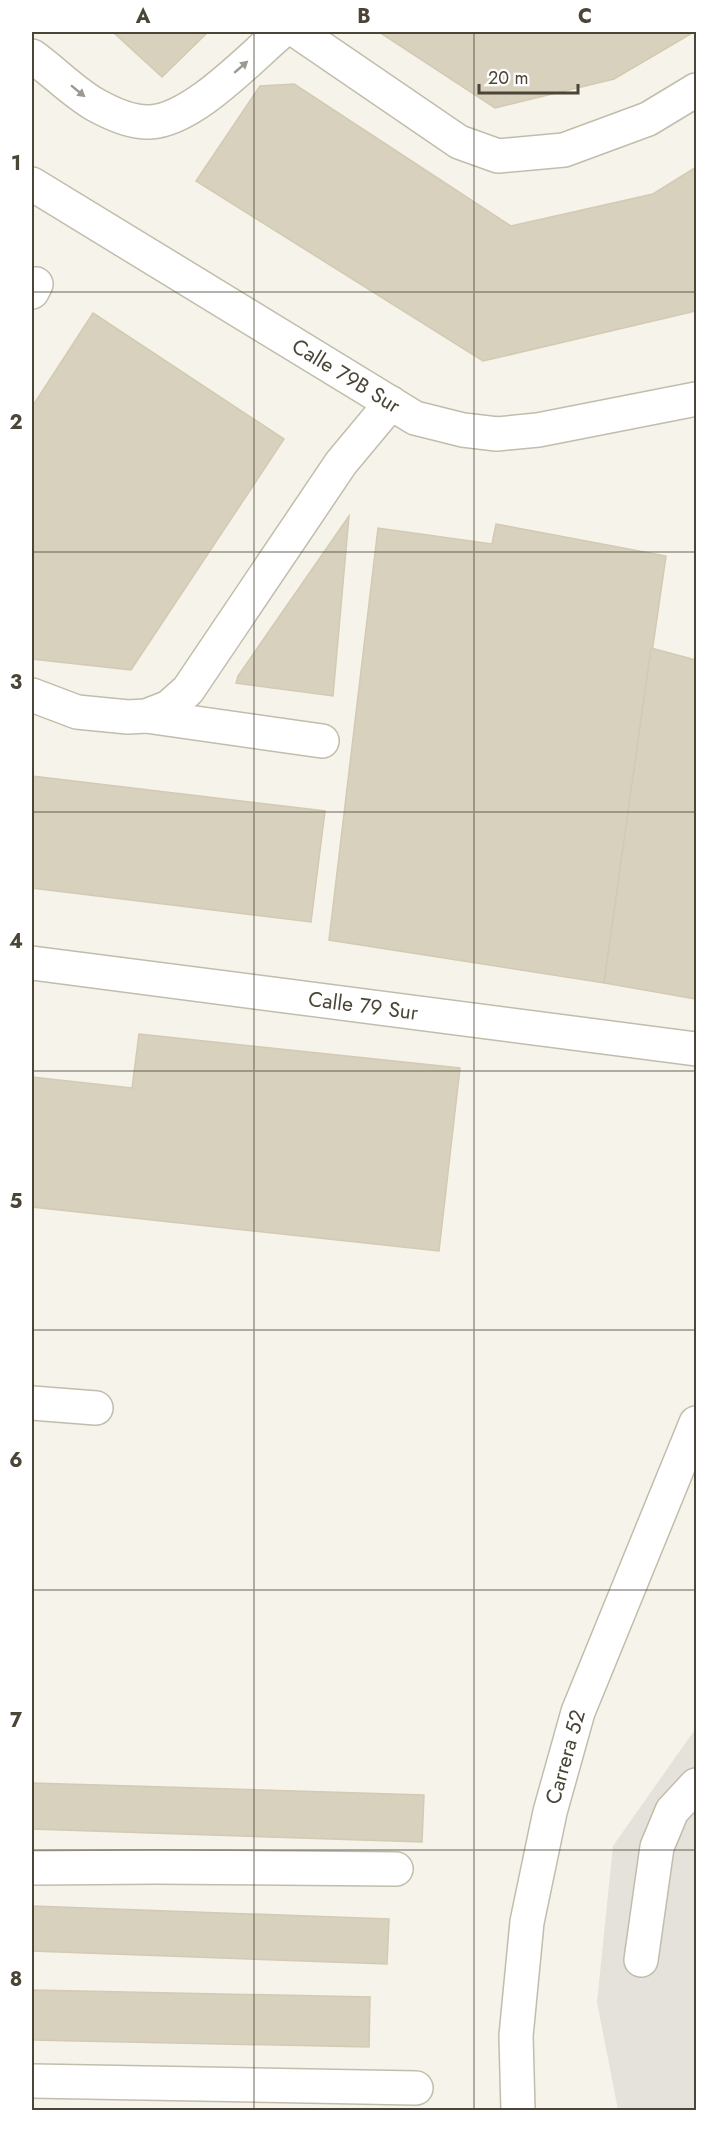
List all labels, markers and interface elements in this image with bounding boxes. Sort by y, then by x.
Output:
text: A [135,2,151,31]
text: B [357,2,371,31]
text: C [578,2,592,31]
scale bar [479,57,578,95]
one-way arrow [233,60,248,74]
text: 20 m [488,65,528,91]
one-way arrow [70,85,86,98]
text: 1 [11,149,21,178]
street label: Calle 79B Sur [286,331,407,421]
text: 2 [9,408,23,437]
text: 3 [10,668,22,697]
text: 4 [9,927,23,956]
street label: Calle 79 Sur [306,984,421,1028]
text: 5 [10,1187,23,1216]
text: 6 [9,1446,23,1475]
text: 7 [10,1706,23,1735]
street label: Carrera 52 [538,1706,593,1808]
text: 8 [10,1965,22,1994]

